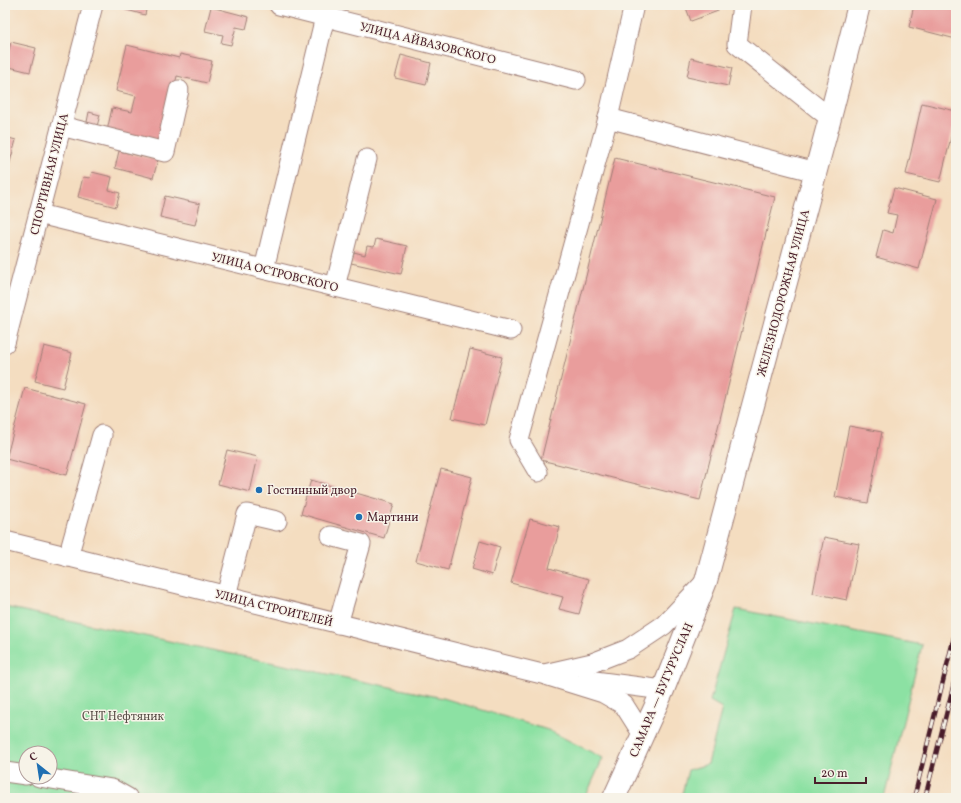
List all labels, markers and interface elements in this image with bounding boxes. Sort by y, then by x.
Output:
street label: УЛИЦА АЙВАЗОВСКОГО [358,18,498,69]
street label: СПОРТИВНАЯ УЛИЦА [27,111,73,237]
street label: ЖЕЛЕЗНОДОРОЖНАЯ УЛИЦА [754,207,814,379]
street label: УЛИЦА ОСТРОВСКОГО [210,249,340,297]
place label: Гостинный двор [267,483,357,499]
marker: Гостинный двор [254,485,264,495]
place label: Мартини [367,510,419,526]
marker: Мартини [354,512,364,522]
street label: УЛИЦА СТРОИТЕЛЕЙ [213,586,335,631]
street label: САМАРА — БУГУРУСЛАН [626,621,698,760]
park label: СНТ Нефтяник [82,709,165,725]
north arrow [18,745,58,785]
text: С [27,749,41,766]
scale bar [815,759,866,785]
text: 20 m [821,766,848,782]

